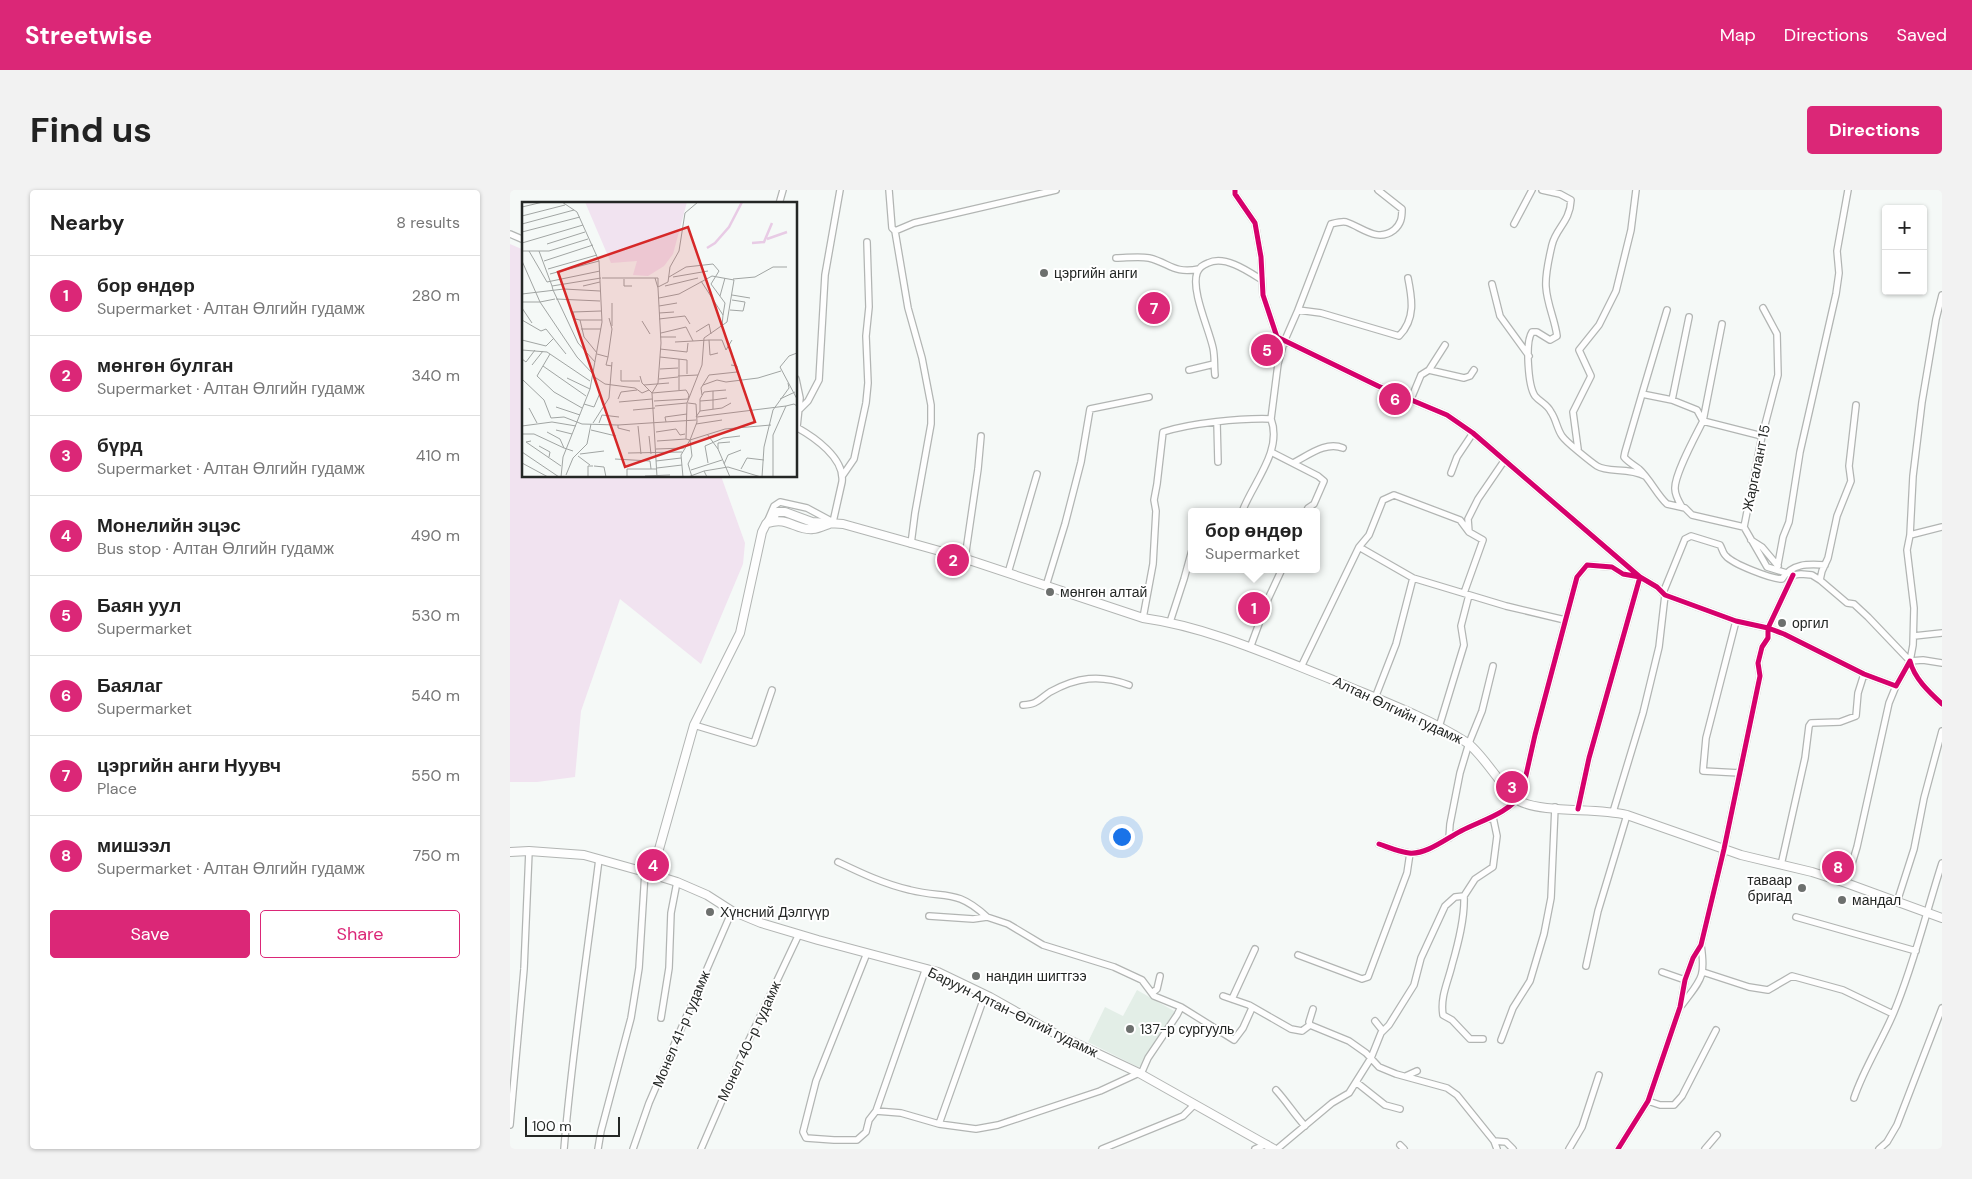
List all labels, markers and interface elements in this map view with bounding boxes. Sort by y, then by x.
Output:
text: Streetwise [25,20,152,51]
text: Map [1720,23,1756,47]
text: Directions [1784,23,1869,47]
text: Saved [1897,23,1947,47]
button: Directions [1807,106,1942,154]
text: Find us [30,107,152,153]
inset map [522,202,798,478]
map controls [1882,205,1927,295]
button: + [1882,205,1927,250]
text: Nearby [50,209,124,237]
text: 8 results [396,212,460,233]
button: − [1882,250,1927,295]
place label: цэргийн анги [1054,264,1138,282]
marker: цэргийн анги [1038,267,1050,279]
text: бор өндөр [97,273,195,298]
text: 1 [63,285,69,306]
text: 280 m [412,285,460,306]
pin: 7 [1138,289,1170,327]
text: Supermarket · Алтан Өлгийн гудамж [97,298,365,319]
pin: 5 [1251,331,1283,369]
text: мөнгөн булган [97,353,233,378]
text: 2 [61,365,71,386]
text: 340 m [411,365,460,386]
text: Supermarket · Алтан Өлгийн гудамж [97,378,365,399]
pin: 6 [1379,380,1411,418]
street label: Жаргалант 15 [1738,423,1774,513]
text: бүрд [97,433,143,458]
text: 3 [61,445,71,466]
text: 410 m [416,445,460,466]
text: Supermarket · Алтан Өлгийн гудамж [97,458,365,479]
popup [1188,508,1320,573]
text: Монелийн эцэс [97,513,241,538]
text: бор өндөр [1205,518,1303,543]
text: 4 [61,525,71,546]
text: 490 m [411,525,460,546]
text: Bus stop · Алтан Өлгийн гудамж [97,538,334,559]
pin: 2 [937,541,969,579]
text: Supermarket [1205,543,1300,564]
place label: мөнгөн алтай [1060,583,1147,601]
marker: мөнгөн алтай [1044,586,1056,598]
pin: 1 [1238,589,1270,627]
text: Баян уул [97,593,181,618]
text: 5 [61,605,71,626]
text: 530 m [411,605,460,626]
place label: оргил [1792,614,1829,632]
marker: оргил [1776,617,1788,629]
text: Supermarket [97,618,192,639]
street label: Алтан Өлгийн гудамж [1330,672,1466,748]
text: Баялаг [97,673,163,698]
text: 6 [61,685,71,706]
text: 540 m [411,685,460,706]
text: Supermarket [97,698,192,719]
text: цэргийн анги Нуувч [97,753,281,778]
text: 7 [62,765,70,786]
text: 550 m [411,765,460,786]
pin: 3 [1496,768,1528,806]
text: Place [97,778,137,799]
your location [1109,824,1135,850]
text: мишээл [97,833,171,858]
text: 8 [61,845,71,866]
text: 750 m [413,845,460,866]
pin: 4 [637,846,669,884]
pin: 8 [1822,848,1854,886]
text: Supermarket · Алтан Өлгийн гудамж [97,858,365,879]
place label: таваар бригад [1747,871,1792,905]
marker: таваар бригад [1796,882,1808,894]
place label: мандал [1852,891,1901,909]
marker: мандал [1836,894,1848,906]
place label: Хүнсний Дэлгүүр [720,903,830,921]
marker: Хүнсний Дэлгүүр [704,906,716,918]
button: Save [50,910,250,958]
button: Share [260,910,460,958]
street label: Баруун Алтан-Өлгий гудамж [925,963,1102,1061]
street label: Монел 41-р гудамж [648,967,714,1090]
place label: нандин шигтгээ [986,967,1087,985]
marker: нандин шигтгээ [970,970,982,982]
street label: Монел 40-р гудамж [713,978,785,1104]
place label: 137-р сургууль [1140,1020,1234,1038]
marker: 137-р сургууль [1124,1023,1136,1035]
scale bar [525,1114,620,1137]
text: 100 m [532,1117,572,1135]

